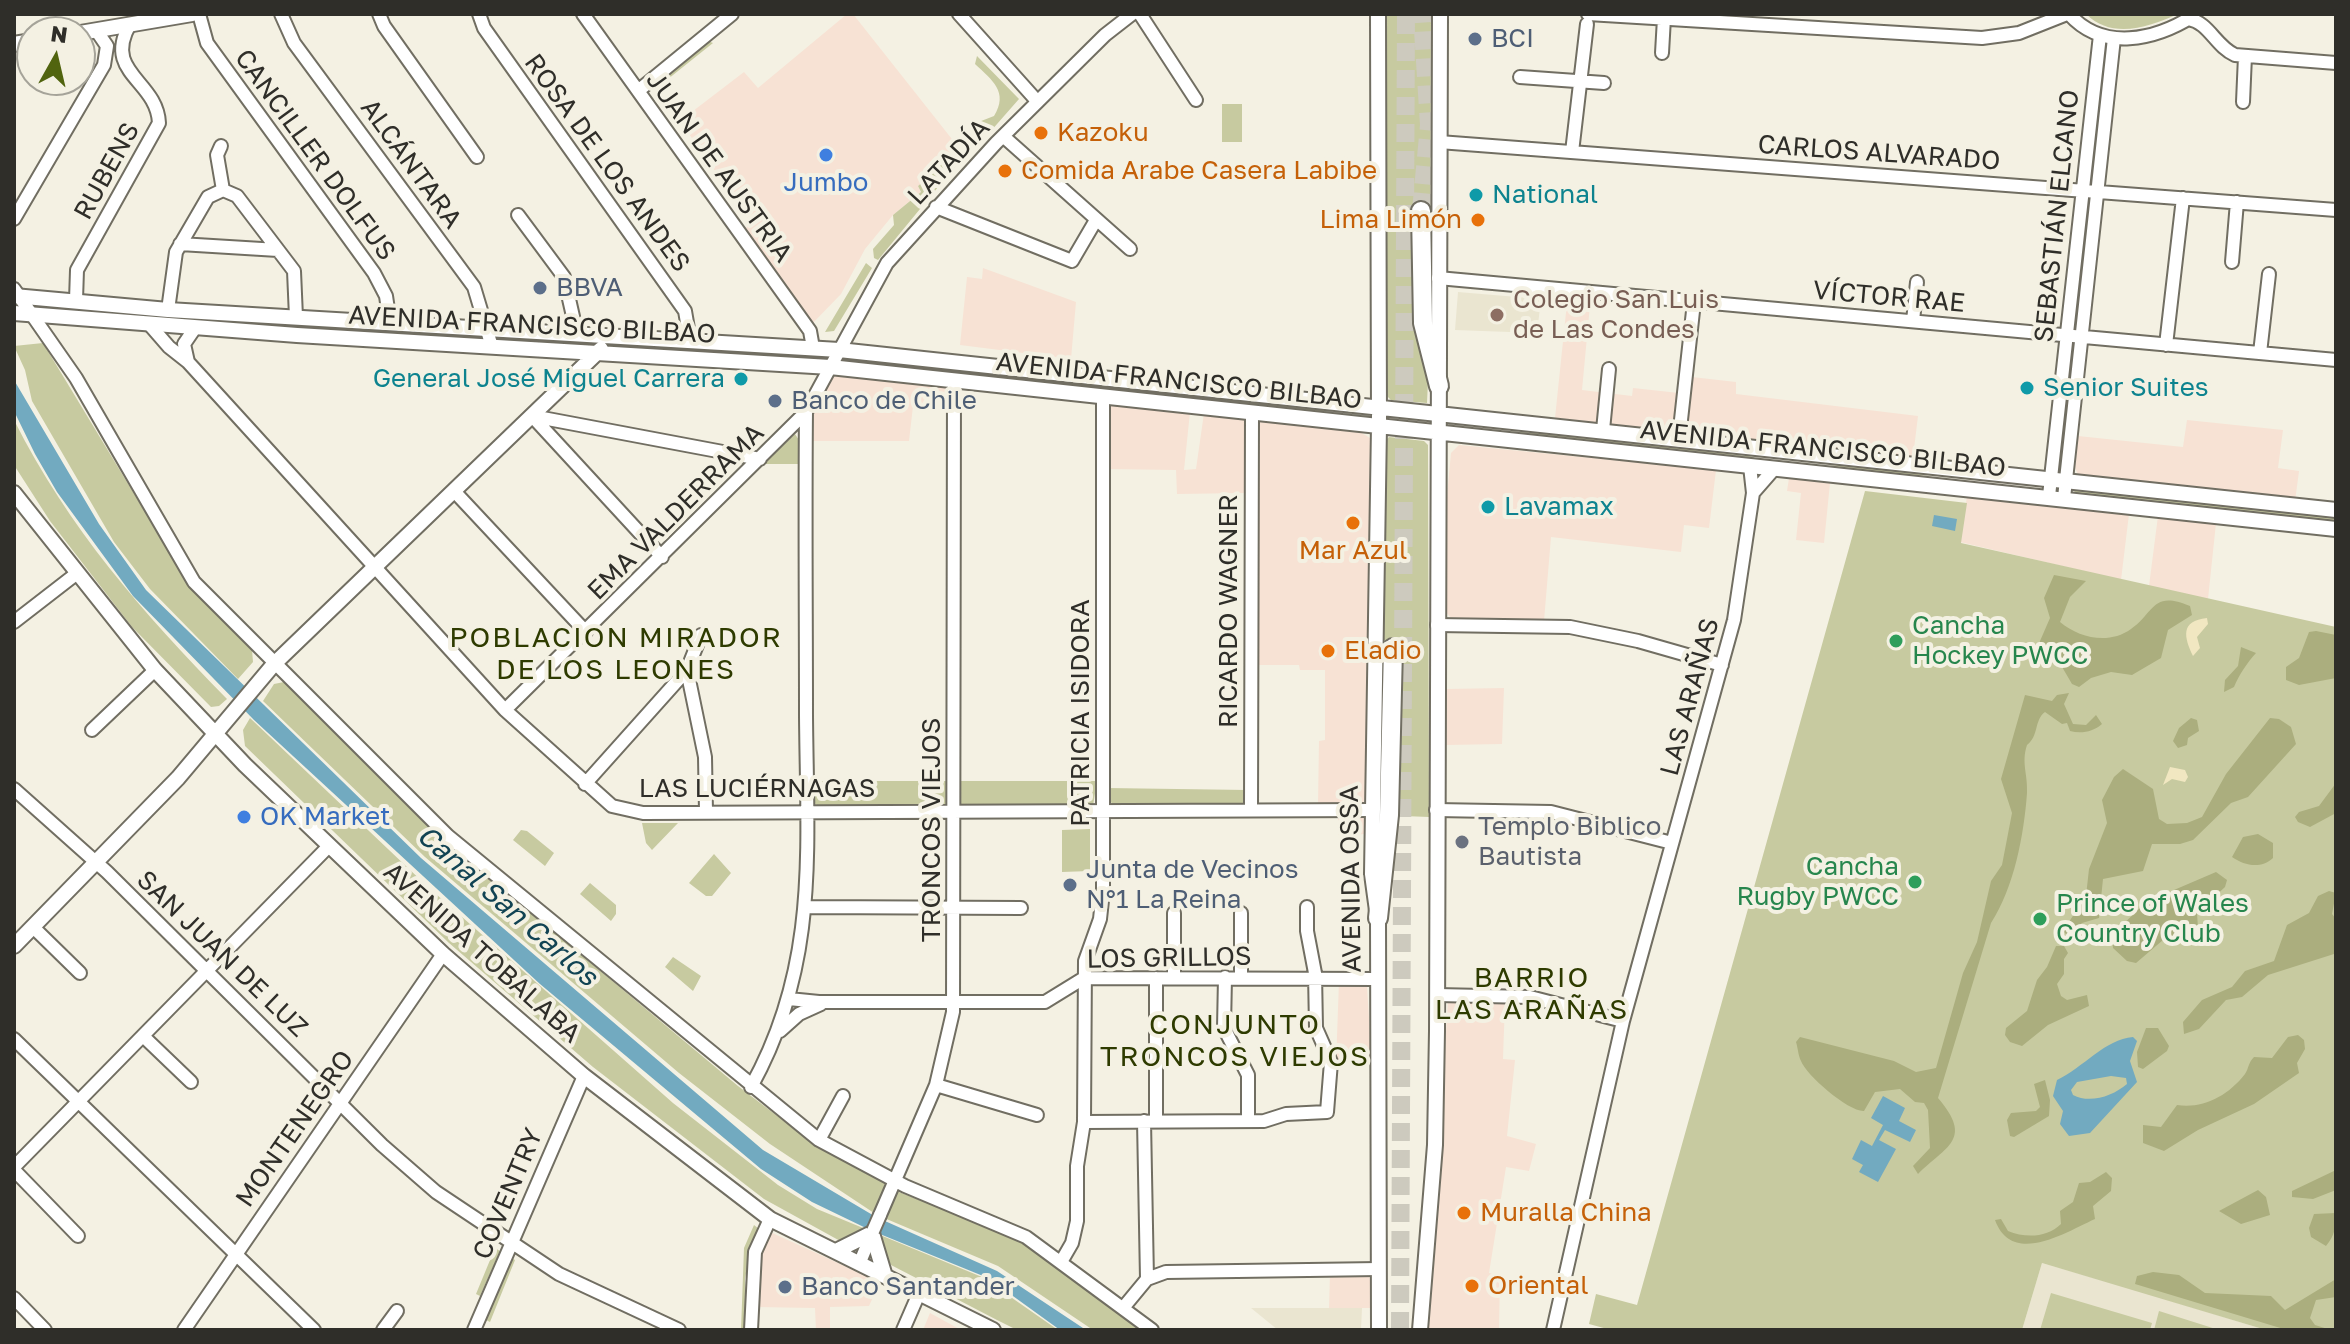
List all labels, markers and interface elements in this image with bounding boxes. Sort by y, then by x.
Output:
north arrow [16,16,96,96]
text: N [49,19,69,48]
place label: BCI [1491,23,1534,55]
marker: BCI [1466,30,1484,48]
street label: CANCILLER DOLFUS [228,43,402,267]
street label: ROSA DE LOS ANDES [517,48,697,278]
street label: JUAN DE AUSTRIA [639,65,799,269]
street label: SEBASTIÁN ELCANO [2028,88,2086,344]
street label: ALCÁNTARA [354,93,468,235]
street label: LATADÍA [901,113,997,211]
street label: RUBENS [68,117,146,225]
place label: Kazoku [1057,117,1149,149]
marker: Kazoku [1032,124,1050,142]
street label: CARLOS ALVARADO [1757,129,2001,177]
marker: Jumbo [817,146,835,164]
place label: Comida Arabe Casera Labibe [1021,155,1377,187]
marker: Comida Arabe Casera Labibe [996,162,1014,180]
place label: Jumbo [784,167,868,199]
place label: National [1492,179,1598,211]
marker: National [1467,186,1485,204]
place label: Lima Limón [1320,204,1462,236]
marker: Lima Limón [1469,211,1487,229]
place label: BBVA [556,272,623,304]
street label: VÍCTOR RAE [1812,275,1966,319]
marker: BBVA [531,279,549,297]
place label: Colegio San Luis de Las Condes [1513,284,1719,346]
street label: AVENIDA FRANCISCO BILBAO [348,300,716,350]
marker: Colegio San Luis de Las Condes [1488,306,1506,324]
street label: AVENIDA FRANCISCO BILBAO [995,346,1363,416]
place label: General José Miguel Carrera [373,363,725,395]
marker: General José Miguel Carrera [732,370,750,388]
place label: Senior Suites [2043,372,2209,404]
marker: Senior Suites [2018,379,2036,397]
place label: Banco de Chile [791,385,977,417]
marker: Banco de Chile [766,392,784,410]
street label: AVENIDA FRANCISCO BILBAO [1639,414,2007,484]
street label: EMA VALDERRAMA [582,418,770,606]
place label: Lavamax [1504,491,1614,523]
street label: RICARDO WAGNER [1213,494,1245,728]
marker: Lavamax [1479,498,1497,516]
marker: Mar Azul [1344,514,1362,532]
place label: Mar Azul [1299,535,1407,567]
street label: PATRICIA ISIDORA [1065,599,1097,827]
place label: Cancha Hockey PWCC [1912,610,2088,672]
street label: LAS ARAÑAS [1654,615,1726,779]
district label: POBLACION MIRADOR DE LOS LEONES [449,621,783,687]
marker: Cancha Hockey PWCC [1887,632,1905,650]
place label: Eladio [1344,635,1421,667]
marker: Eladio [1319,642,1337,660]
street label: TRONCOS VIEJOS [916,718,948,942]
street label: LAS LUCIÉRNAGAS [639,773,875,805]
street label: AVENIDA OSSA [1334,785,1368,973]
place label: OK Market [260,801,391,833]
marker: OK Market [235,808,253,826]
place label: Templo Biblico Bautista [1478,811,1661,872]
water label: Canal San Carlos [410,819,604,993]
marker: Templo Biblico Bautista [1453,833,1471,851]
place label: Cancha Rugby PWCC [1737,851,1899,912]
place label: Junta de Vecinos N°1 La Reina [1086,854,1298,916]
street label: AVENIDA TOBALABA [377,856,587,1050]
street label: SAN JUAN DE LUZ [130,864,314,1044]
marker: Cancha Rugby PWCC [1906,873,1924,891]
marker: Junta de Vecinos N°1 La Reina [1061,876,1079,894]
place label: Prince of Wales Country Club [2056,888,2249,950]
marker: Prince of Wales Country Club [2031,910,2049,928]
street label: LOS GRILLOS [1086,941,1252,975]
district label: BARRIO LAS ARAÑAS [1435,961,1629,1027]
district label: CONJUNTO TRONCOS VIEJOS [1100,1008,1370,1074]
street label: MONTENEGRO [229,1045,361,1213]
street label: COVENTRY [466,1124,550,1264]
place label: Muralla China [1480,1197,1652,1229]
marker: Muralla China [1455,1204,1473,1222]
place label: Oriental [1488,1270,1589,1302]
place label: Banco Santander [801,1271,1015,1303]
marker: Oriental [1463,1277,1481,1295]
marker: Banco Santander [776,1278,794,1296]

